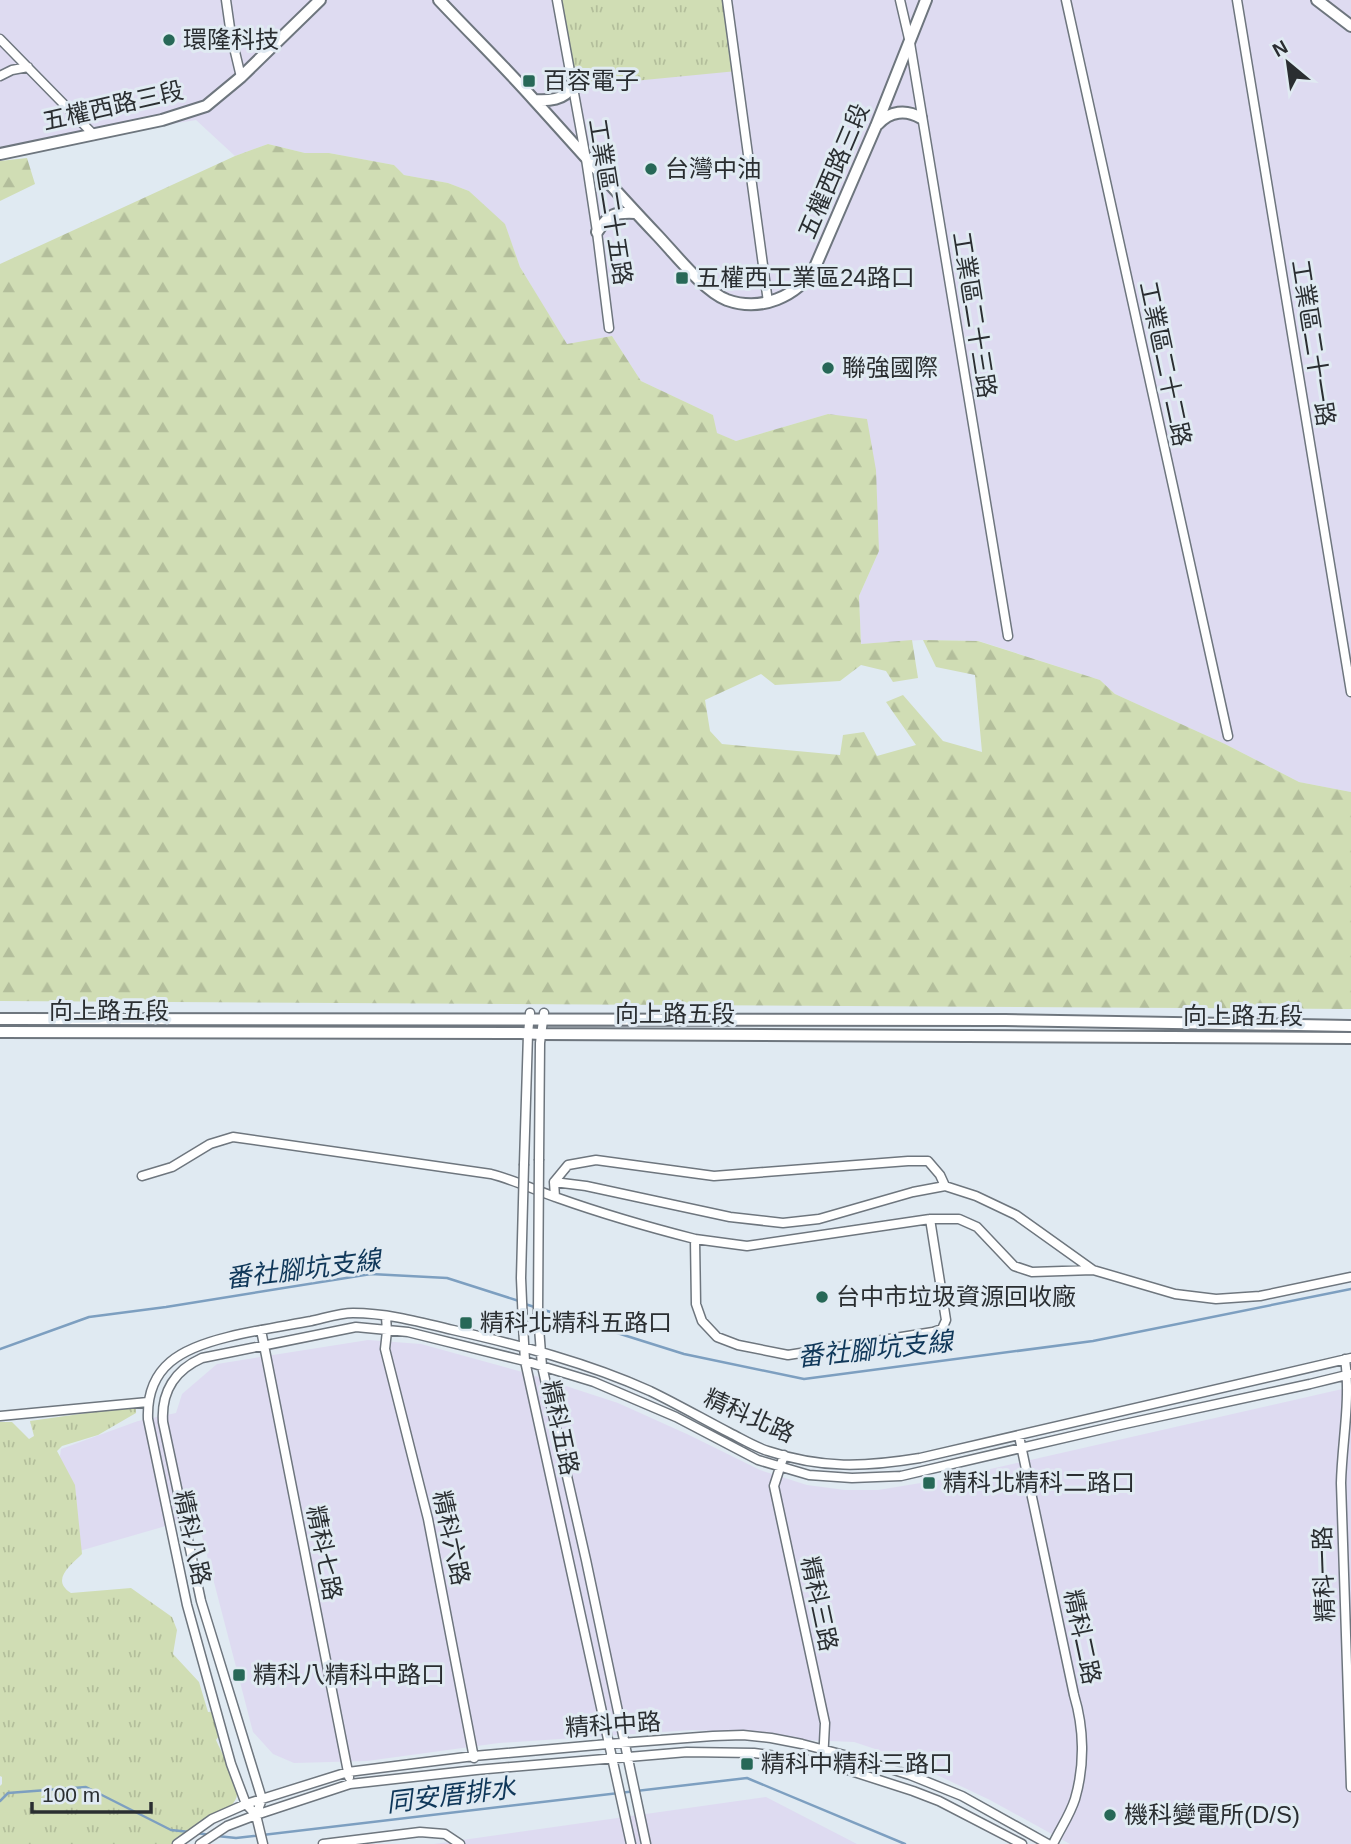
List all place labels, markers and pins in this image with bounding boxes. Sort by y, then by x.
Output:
place label: 環隆科技 [183,26,279,53]
marker: 環隆科技 [161,32,177,48]
place label: 百容電子 [543,67,639,94]
marker: 百容電子 [521,73,537,89]
place label: 台灣中油 [665,155,761,182]
marker: 台灣中油 [643,161,659,177]
place label: 五權西工業區24路口 [696,264,915,291]
marker: 五權西工業區24路口 [674,270,690,286]
place label: 聯強國際 [842,354,938,381]
marker: 聯強國際 [820,360,836,376]
place label: 台中市垃圾資源回收廠 [836,1283,1076,1310]
marker: 台中市垃圾資源回收廠 [814,1289,830,1305]
place label: 精科北精科五路口 [480,1309,672,1336]
marker: 精科北精科五路口 [458,1315,474,1331]
place label: 精科北精科二路口 [943,1469,1135,1496]
marker: 精科北精科二路口 [921,1475,937,1491]
place label: 精科八精科中路口 [253,1661,445,1688]
marker: 精科八精科中路口 [231,1667,247,1683]
place label: 精科中精科三路口 [761,1750,953,1777]
marker: 精科中精科三路口 [739,1756,755,1772]
place label: 機科變電所(D/S) [1124,1801,1300,1828]
marker: 機科變電所(D/S) [1102,1807,1118,1823]

